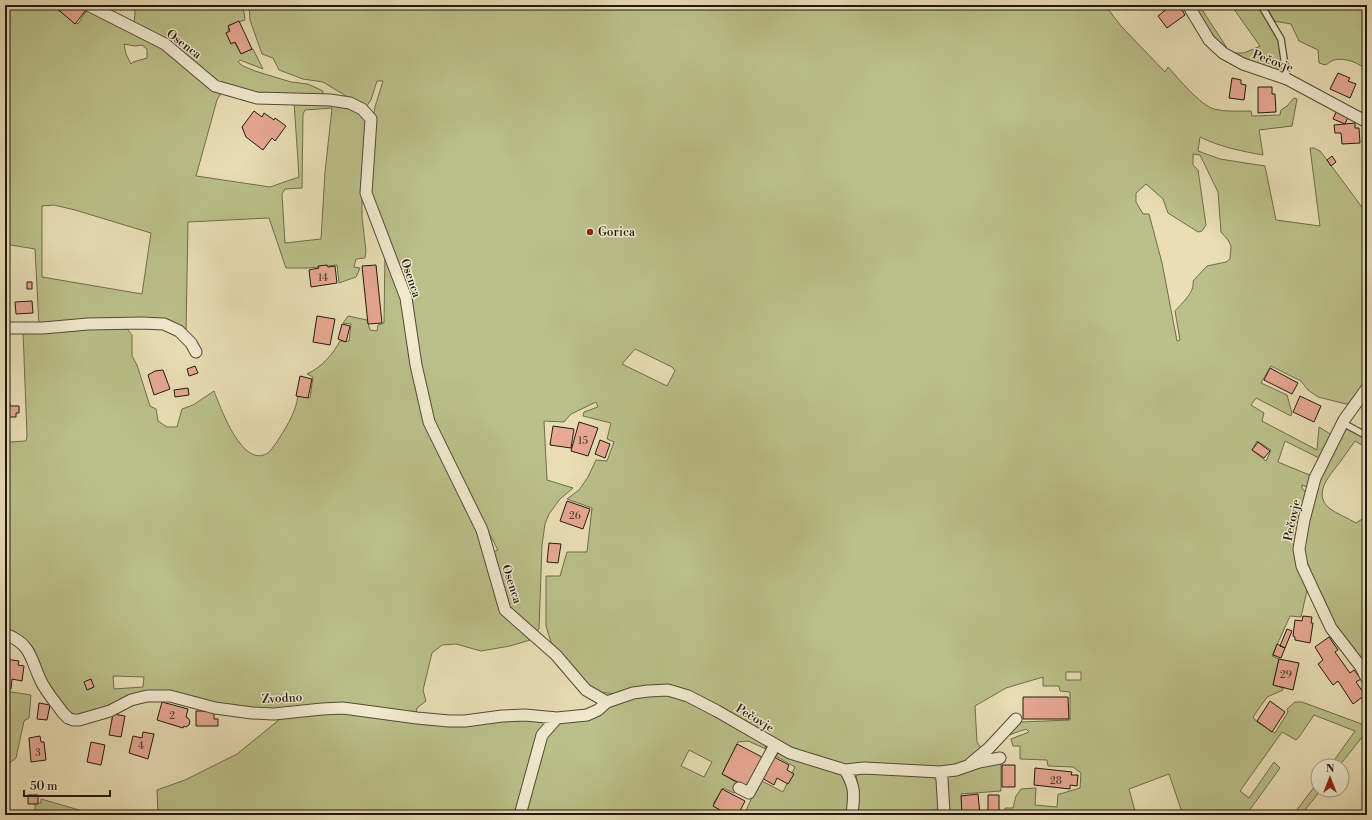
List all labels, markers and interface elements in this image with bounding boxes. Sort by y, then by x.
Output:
street label: Osenca [163,26,205,63]
street label: Pečovje [1251,47,1295,76]
place label: Gorica [598,225,636,240]
marker: Gorica [585,227,595,237]
street label: Osenca [397,257,424,300]
house number: 14 [318,272,328,284]
house number: 15 [578,435,588,447]
street label: Pečovje [1281,498,1304,542]
house number: 26 [569,510,581,522]
street label: Osenca [498,563,525,606]
house number: 29 [1280,669,1292,681]
street label: Zvodno [261,690,303,707]
street label: Pečovje [733,701,777,736]
house number: 2 [169,710,175,722]
house number: 4 [138,740,144,752]
house number: 3 [35,747,41,759]
north arrow [1310,758,1350,798]
text: N [1326,762,1335,776]
scale bar [24,772,110,798]
house number: 28 [1050,775,1062,787]
text: 50 m [30,779,58,794]

